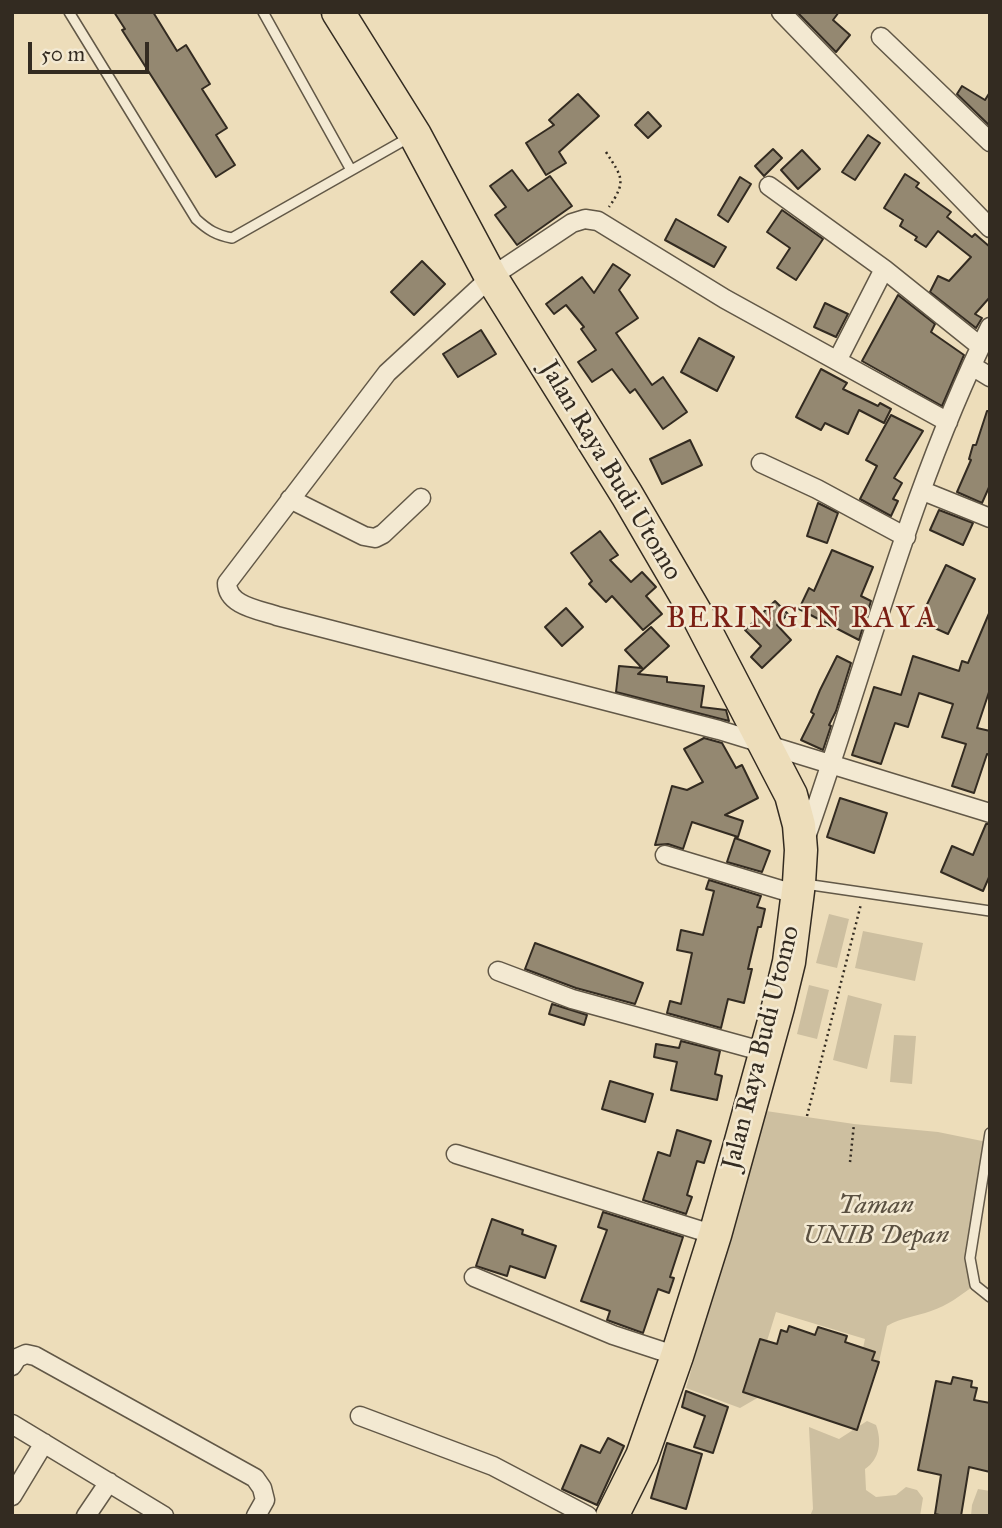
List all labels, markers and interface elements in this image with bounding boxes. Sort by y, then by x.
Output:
scale bar [32,28,152,72]
text: 50 m [41,41,85,67]
street label: Jalan Raya Budi Utomo [532,356,688,586]
district label: BERINGIN RAYA [668,602,936,638]
street label: Jalan Raya Budi Utomo [717,923,807,1173]
park label: Taman UNIB Depan [803,1191,949,1252]

